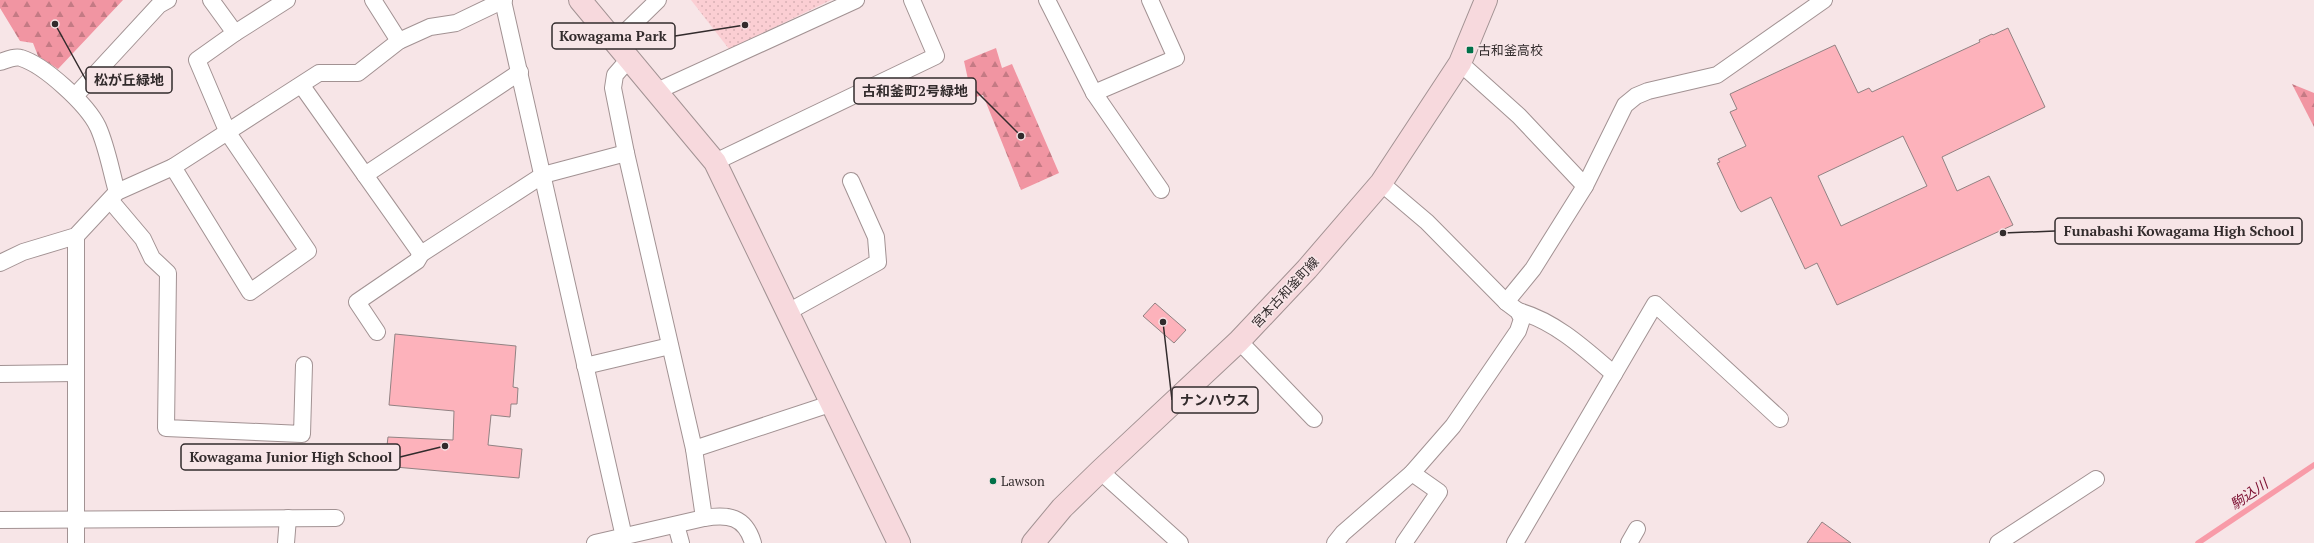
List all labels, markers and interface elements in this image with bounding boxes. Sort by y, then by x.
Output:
callout: Kowagama Park [552,23,675,49]
text: Kowagama Park [559,26,667,45]
place label: 古和釜高校 [1478,41,1543,59]
marker: 古和釜高校 [1465,45,1475,55]
callout: 松が丘緑地 [86,67,172,93]
text: 松が丘緑地 [94,70,164,89]
callout: 古和釜町2号緑地 [854,78,976,104]
text: 古和釜町2号緑地 [862,81,968,100]
callout: Funabashi Kowagama High School [2055,218,2302,244]
text: Funabashi Kowagama High School [2064,221,2295,240]
street label: 宮本古和釜町線 [1247,253,1323,331]
callout: ナンハウス [1172,387,1258,413]
text: ナンハウス [1180,390,1250,409]
callout: Kowagama Junior High School [181,444,400,470]
text: Kowagama Junior High School [190,447,393,466]
place label: Lawson [1001,472,1045,490]
water label: 駒込川 [2226,473,2273,513]
marker: Lawson [988,476,998,486]

